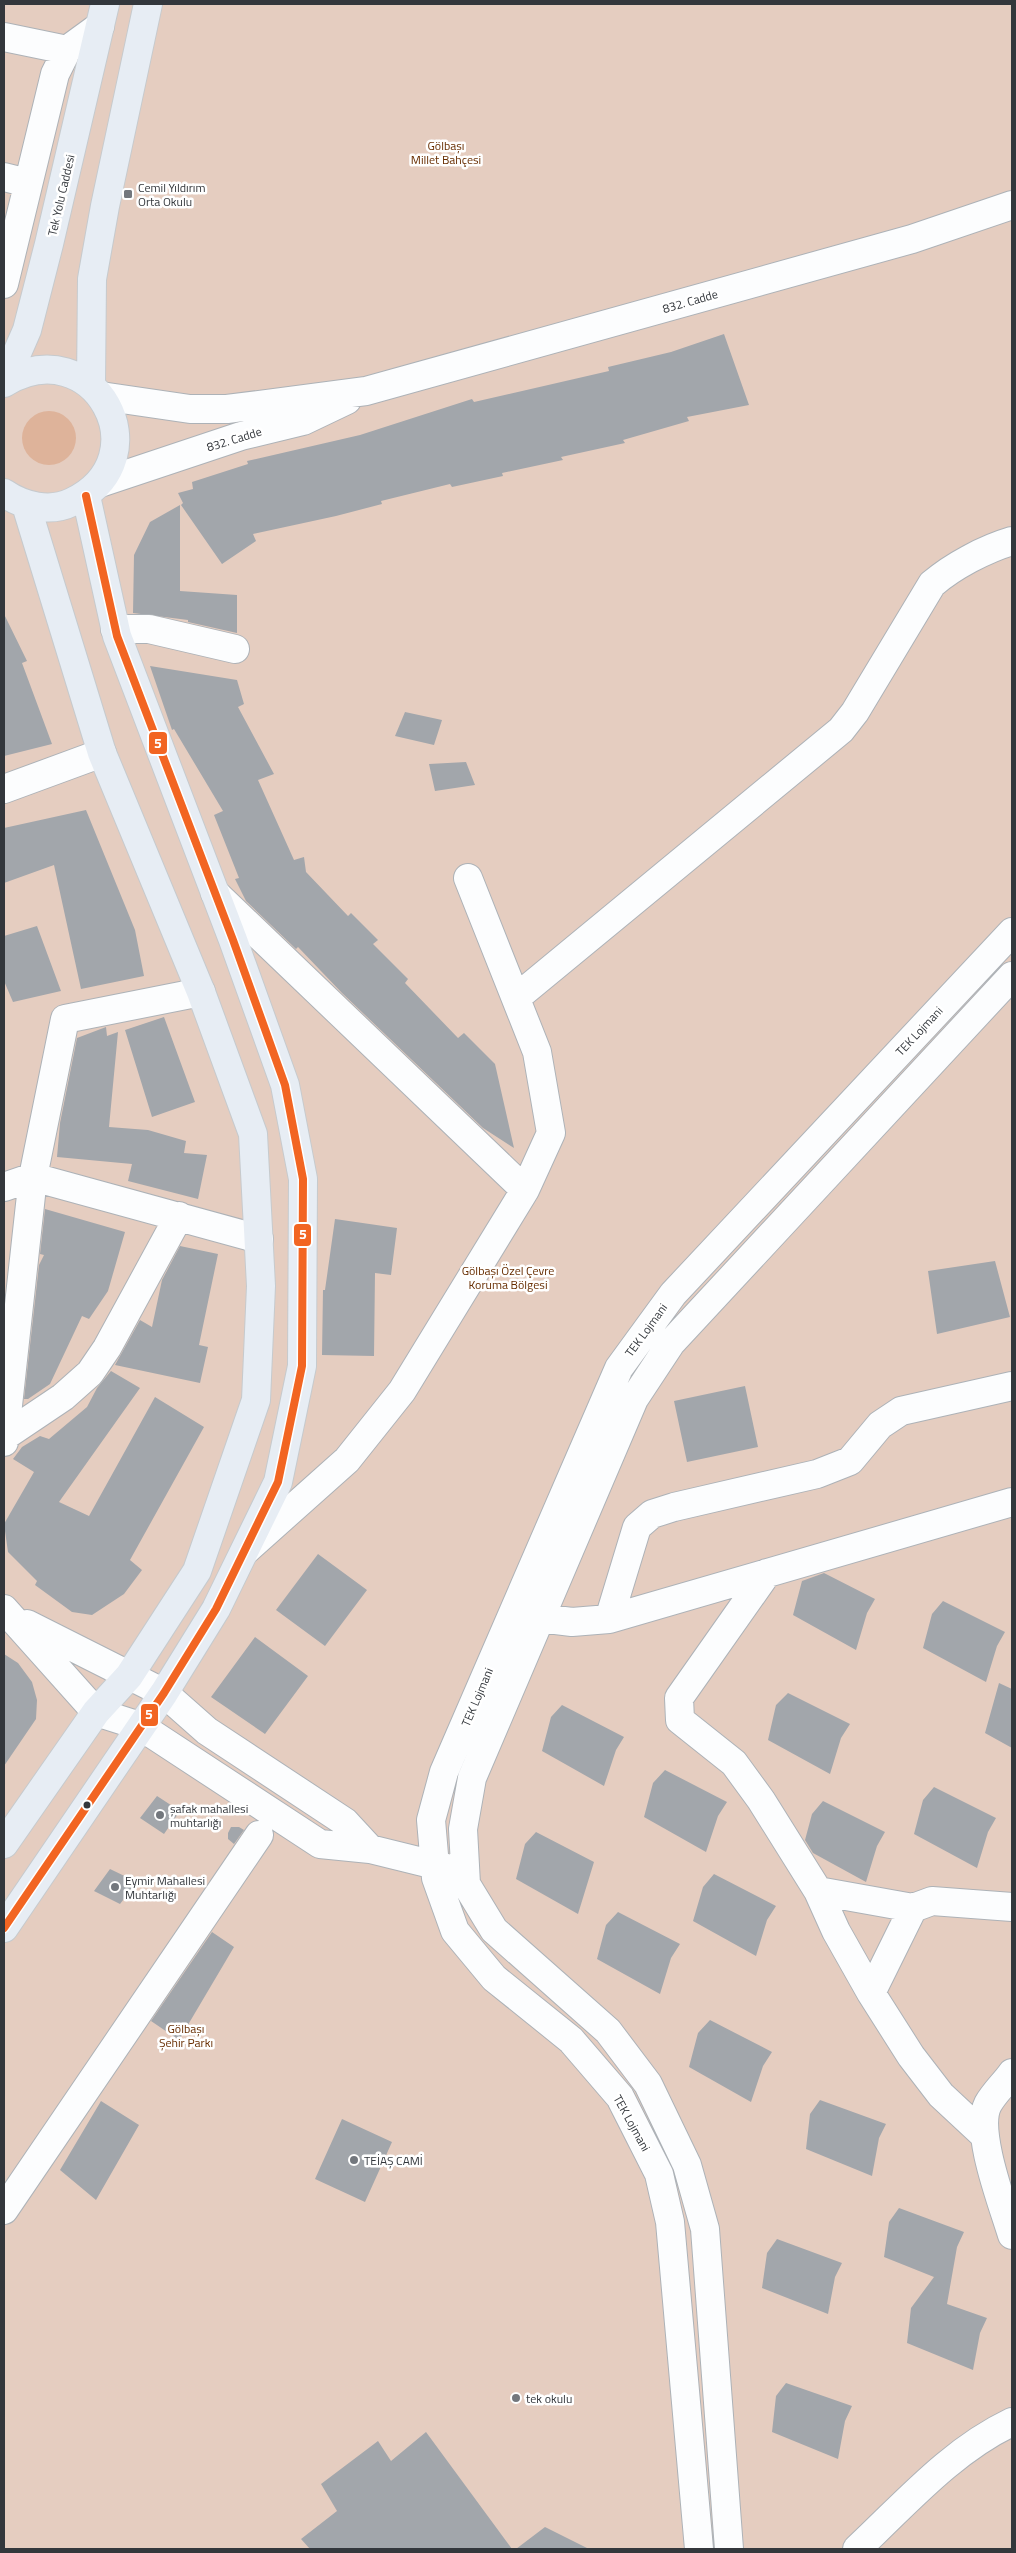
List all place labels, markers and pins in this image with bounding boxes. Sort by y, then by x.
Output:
place label: Cemil Yıldırım Orta Okulu [138,178,205,211]
marker: Cemil Yıldırım Orta Okulu [122,188,134,200]
place label: şafak mahallesi muhtarlığı [170,1799,248,1832]
unlabelled marker [82,1800,92,1810]
marker: şafak mahallesi muhtarlığı [154,1809,166,1821]
place label: Eymir Mahallesi Muhtarlığı [125,1871,205,1904]
marker: Eymir Mahallesi Muhtarlığı [109,1881,121,1893]
place label: TEİAŞ CAMİ [364,2151,423,2170]
marker: TEİAŞ CAMİ [348,2154,360,2166]
place label: tek okulu [526,2389,572,2408]
marker: tek okulu [510,2392,522,2404]

